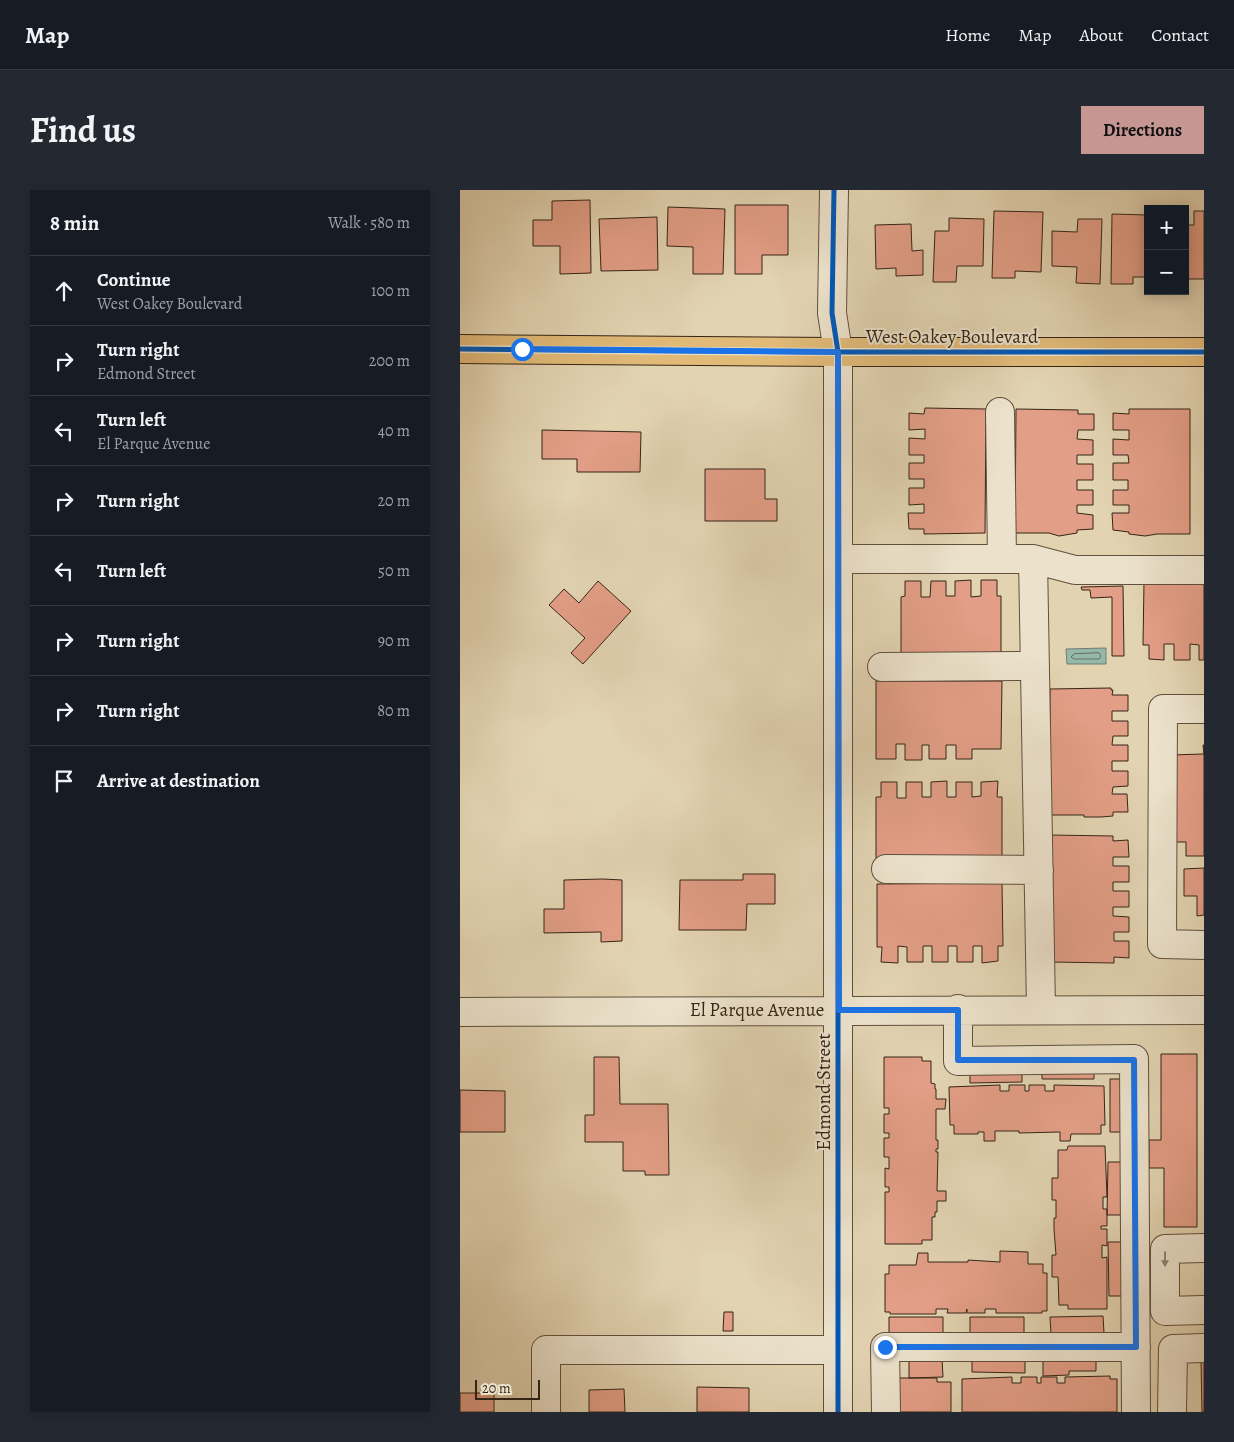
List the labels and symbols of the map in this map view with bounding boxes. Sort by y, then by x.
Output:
street label: West Oakey Boulevard [865,324,1039,350]
route start [511,338,534,361]
street label: El Parque Avenue [690,997,824,1023]
street label: Edmond Street [811,1033,837,1151]
one-way arrow [1161,1251,1169,1267]
route end [874,1336,897,1359]
scale bar [475,1377,540,1400]

